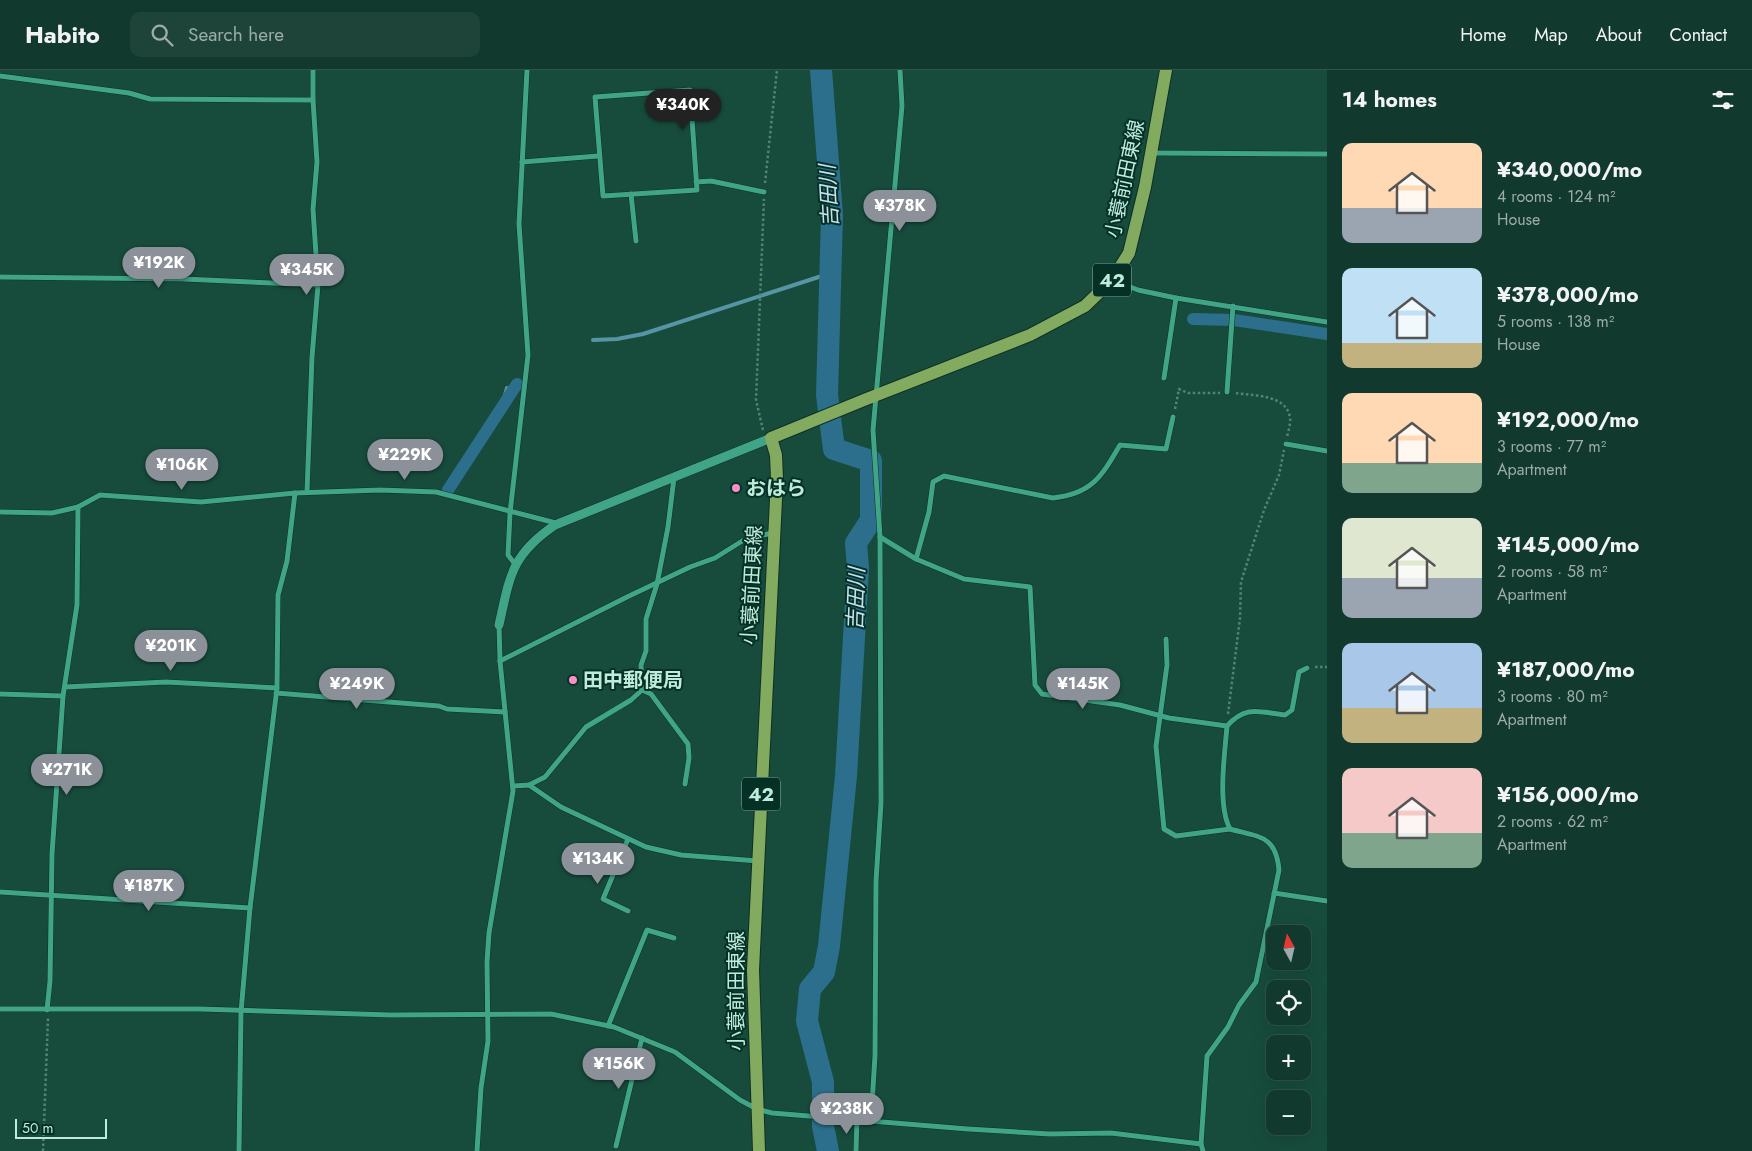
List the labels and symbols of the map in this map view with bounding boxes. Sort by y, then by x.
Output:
pin: ¥340K [648,88,718,131]
street label: 小蓑前田東線 [1098,117,1152,241]
water label: 吉田川 [812,162,846,228]
pin: ¥378K [865,190,935,232]
pin: ¥192K [124,246,194,289]
pin: ¥345K [272,254,342,296]
road number: 42 [1093,264,1131,296]
pin: ¥229K [370,438,440,481]
pin: ¥106K [147,448,217,491]
place label: おはら [746,474,806,503]
marker: おはら [730,482,742,494]
street label: 小蓑前田東線 [734,524,770,646]
water label: 吉田川 [840,565,872,631]
pin: ¥201K [136,630,206,672]
place label: 田中郵便局 [583,666,683,695]
pin: ¥249K [322,668,392,710]
pin: ¥145K [1048,668,1118,710]
marker: 田中郵便局 [567,674,579,686]
pin: ¥271K [32,754,102,796]
road number: 42 [742,778,780,811]
pin: ¥134K [563,842,633,885]
pin: ¥187K [114,870,184,912]
north arrow [1266,925,1311,970]
street label: 小蓑前田東線 [722,931,751,1051]
pin: ¥156K [584,1048,654,1090]
pin: ¥238K [812,1092,882,1135]
scale bar [15,1116,108,1139]

